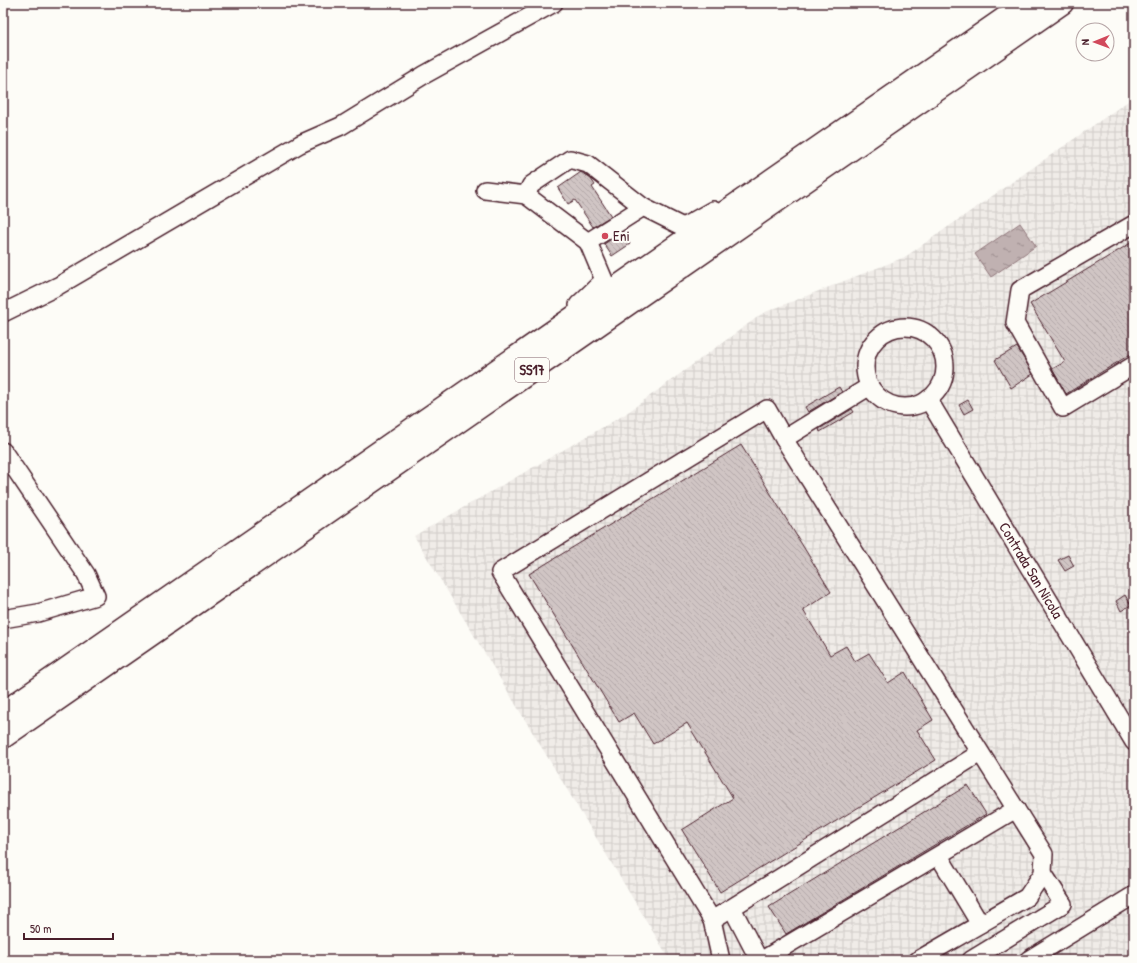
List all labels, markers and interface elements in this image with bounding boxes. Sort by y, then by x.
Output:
north arrow [1075,22,1115,62]
text: N [1078,39,1092,45]
place label: Eni [613,225,630,246]
marker: Eni [600,231,610,241]
road number: SS17 [515,358,549,382]
street label: Contrada San Nicola [994,518,1069,623]
scale bar [24,915,113,941]
text: 50 m [30,920,51,937]

